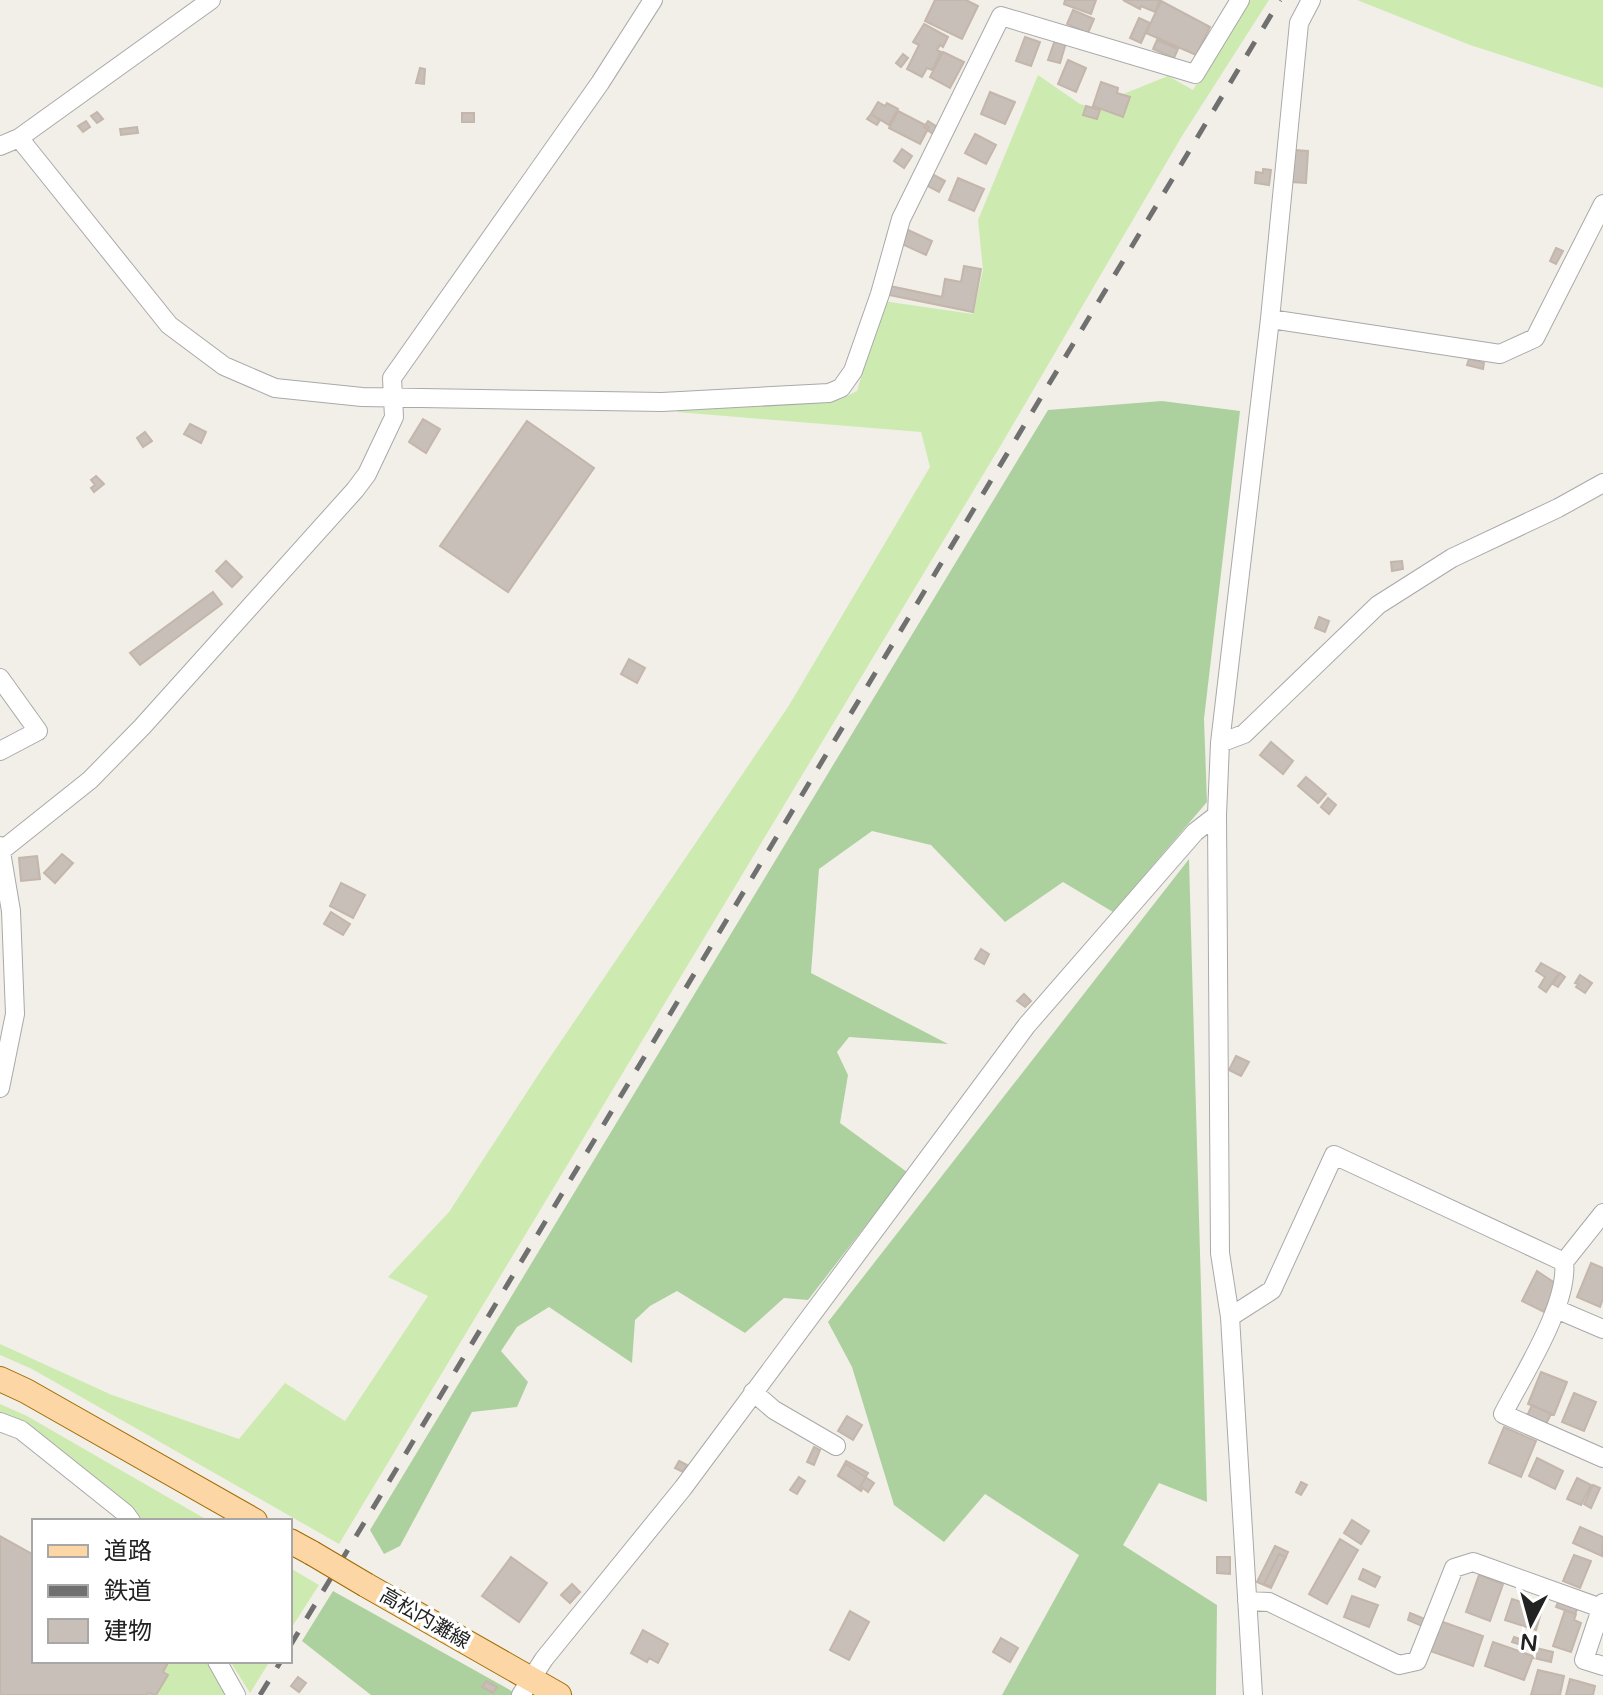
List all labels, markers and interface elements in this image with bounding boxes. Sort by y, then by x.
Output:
legend [32,1519,292,1663]
text: 道路 [104,1537,152,1566]
text: 鉄道 [104,1577,152,1606]
street label: 高松内灘線 [375,1583,474,1654]
north arrow [1491,1583,1571,1663]
text: 建物 [104,1617,152,1646]
text: N [1519,1628,1539,1656]

